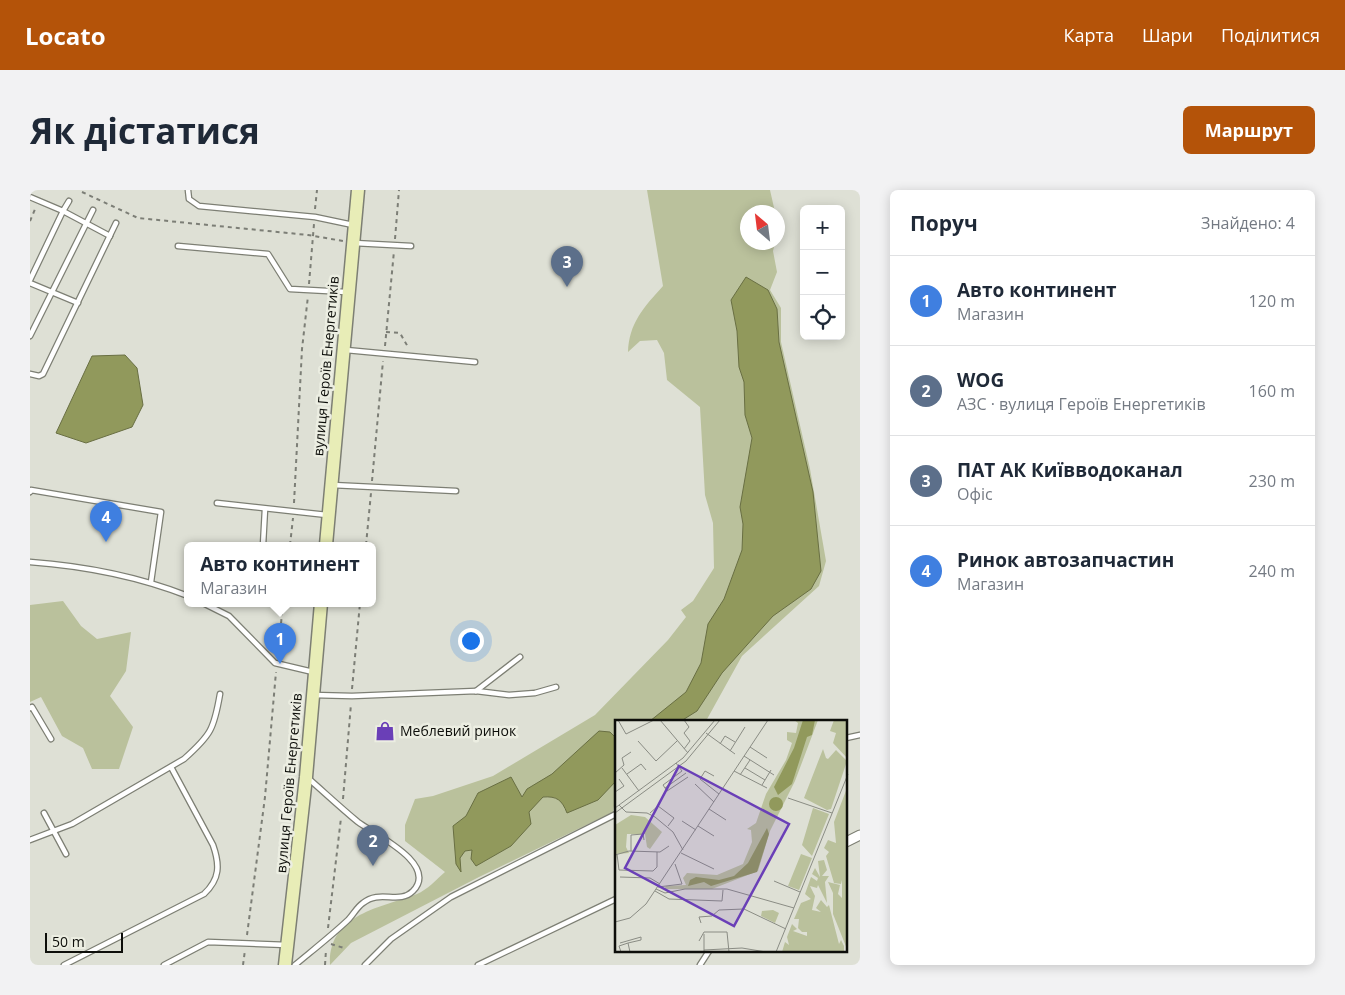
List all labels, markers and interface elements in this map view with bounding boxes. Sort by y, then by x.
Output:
text: Locato [25,19,106,52]
text: Карта [1063,23,1114,47]
text: Шари [1142,23,1193,47]
text: Поділитися [1221,23,1320,47]
button: Маршрут [1183,106,1315,154]
text: Як дістатися [30,107,260,154]
north arrow [740,205,785,250]
map controls [800,205,845,340]
button: + [800,205,845,250]
text: Поруч [910,209,978,237]
text: Знайдено: 4 [1201,212,1295,234]
pin: 3 [551,246,583,287]
button: − [800,250,845,295]
street label: вулиця Героїв Енергетиків [308,275,343,457]
text: Авто континент [957,277,1116,303]
text: 1 [921,290,931,312]
text: 120 m [1249,290,1295,312]
button: locate [800,295,845,340]
text: Магазин [957,303,1024,325]
text: WOG [957,367,1004,393]
text: 2 [921,380,931,402]
text: 160 m [1249,380,1295,402]
text: АЗС · вулиця Героїв Енергетиків [957,393,1206,415]
text: ПАТ АК Київводоканал [957,457,1183,483]
text: 3 [921,470,931,492]
text: 230 m [1249,470,1295,492]
text: Офіс [957,483,993,505]
pin: 4 [90,501,122,542]
popup [184,542,376,607]
text: Ринок автозапчастин [957,547,1174,573]
text: Авто континент [200,551,360,577]
text: 4 [921,560,931,582]
text: 240 m [1249,560,1295,582]
text: Магазин [957,573,1024,595]
text: Магазин [200,577,267,599]
pin: 1 [264,623,296,664]
your location [458,628,484,654]
street label: вулиця Героїв Енергетиків [271,692,306,874]
shop icon: Меблевий ринок [374,720,396,742]
inset map [615,720,848,952]
place label: Меблевий ринок [400,721,517,740]
pin: 2 [357,825,389,866]
scale bar [45,930,122,953]
text: 50 m [52,932,85,951]

